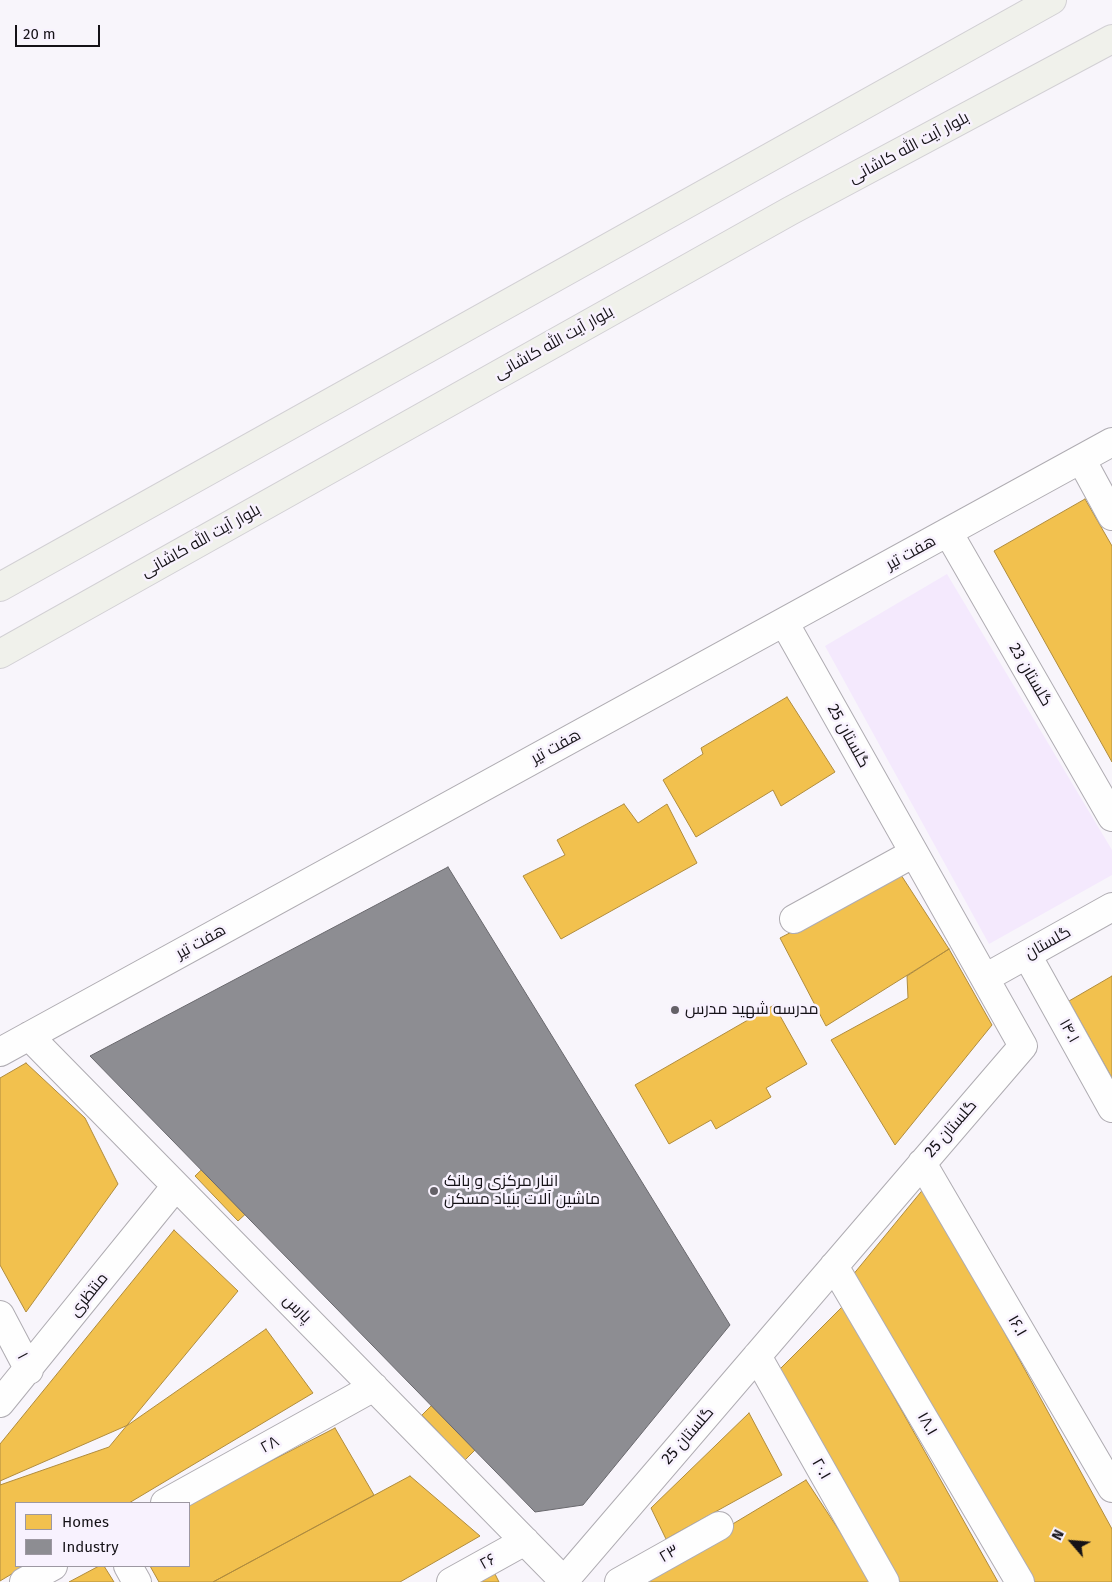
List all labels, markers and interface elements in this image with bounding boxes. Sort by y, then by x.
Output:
scale bar [18,15,102,47]
text: 20 m [23,25,56,43]
street label: بلوار آیت الله کاشانی [846,108,972,188]
street label: بلوار آیت الله کاشانی [491,302,617,384]
street label: بلوار آیت الله کاشانی [138,500,264,582]
street label: هفت تیر [883,532,939,574]
street label: گلستان 23 [1004,640,1056,710]
street label: گلستان 25 [823,701,873,771]
street label: هفت تیر [528,726,584,768]
street label: هفت تیر [173,921,229,963]
street label: گلستان [1022,923,1074,963]
place label: مدرسه شهید مدرس [685,1000,818,1020]
marker: مدرسه شهید مدرس [669,1004,681,1016]
street label: ۱۴.۱ [1055,1016,1083,1046]
street label: گلستان 25 [921,1096,981,1162]
place label: انبار مرکزی و بانک ماشین آلات بنیاد مسکن [444,1172,600,1210]
marker: انبار مرکزی و بانک ماشین آلات بنیاد مسکن [428,1185,440,1197]
street label: منتظری [66,1269,112,1321]
street label: پارس [279,1291,315,1327]
street label: ۱۶.۱ [1003,1312,1031,1340]
street label: ۱ [12,1349,32,1363]
street label: گلستان 25 [658,1403,718,1469]
street label: ۱۸.۱ [913,1409,941,1439]
street label: ۲۸ [257,1432,283,1458]
street label: ۲۰.۱ [807,1455,835,1483]
legend [15,1502,190,1567]
text: Homes [62,1513,109,1531]
north arrow [1047,1517,1097,1567]
text: N [1049,1527,1068,1543]
text: Industry [62,1538,119,1556]
street label: ۲۳ [656,1541,682,1567]
street label: ۲۶ [476,1550,500,1574]

